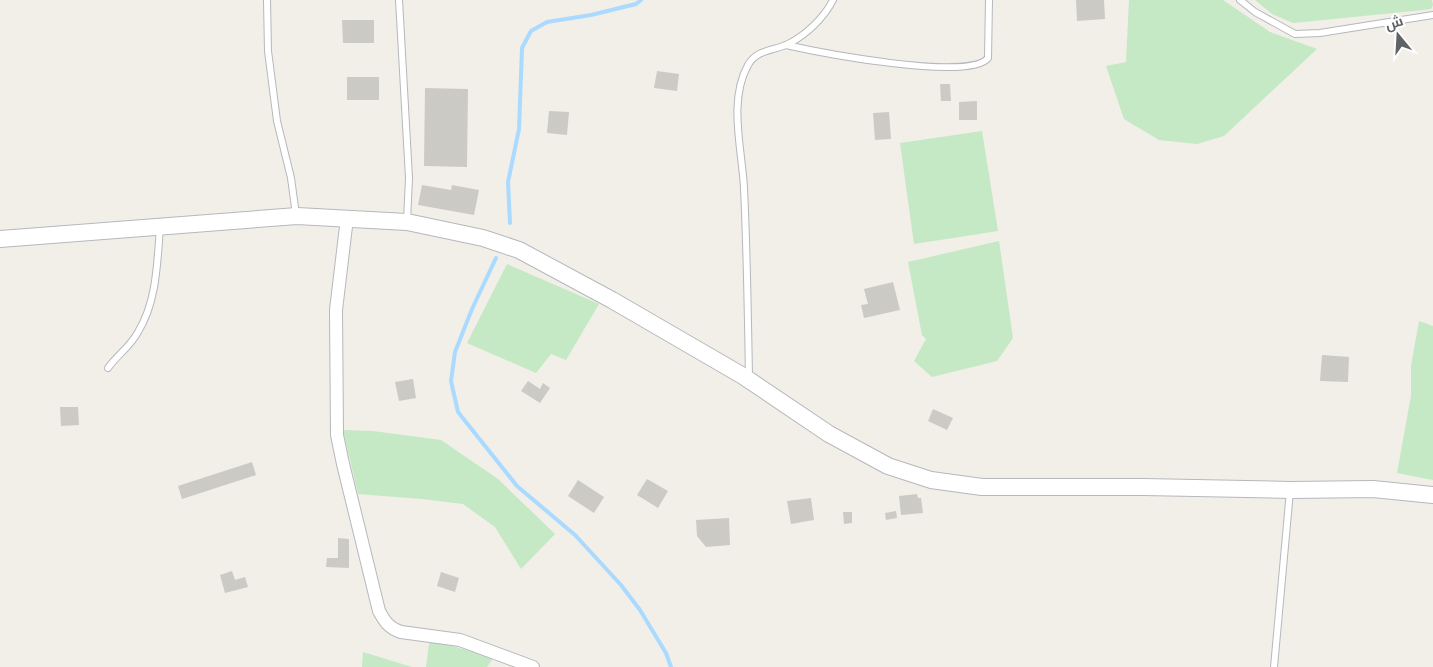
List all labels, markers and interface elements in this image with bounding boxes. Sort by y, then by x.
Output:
north arrow [1373,10,1423,60]
text: ش [1383,11,1405,34]

